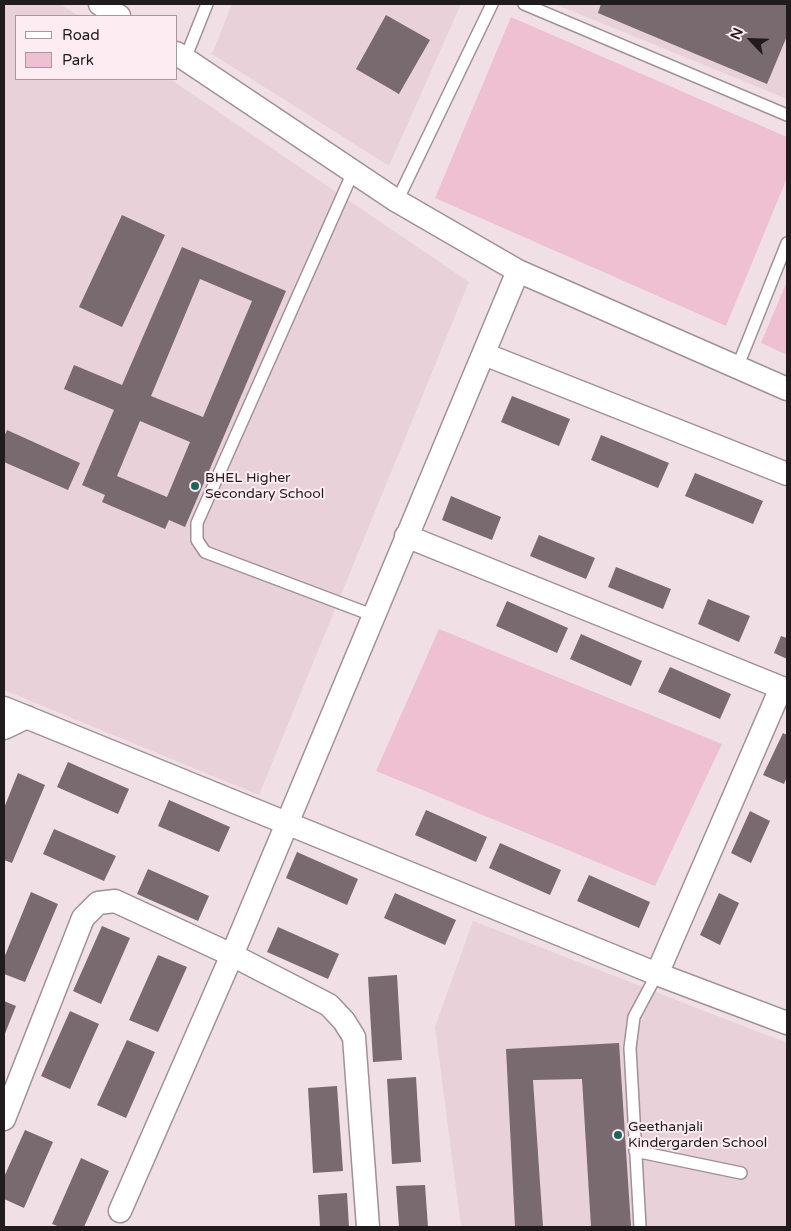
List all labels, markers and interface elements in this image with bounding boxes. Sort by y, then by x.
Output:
legend [15,15,178,80]
north arrow [726,15,776,65]
text: N [727,25,747,42]
text: Road [62,26,100,44]
text: Park [62,51,94,69]
place label: BHEL Higher Secondary School [205,470,324,502]
marker: BHEL Higher Secondary School [189,480,201,492]
place label: Geethanjali Kindergarden School [628,1119,767,1152]
marker: Geethanjali Kindergarden School [612,1129,624,1141]

